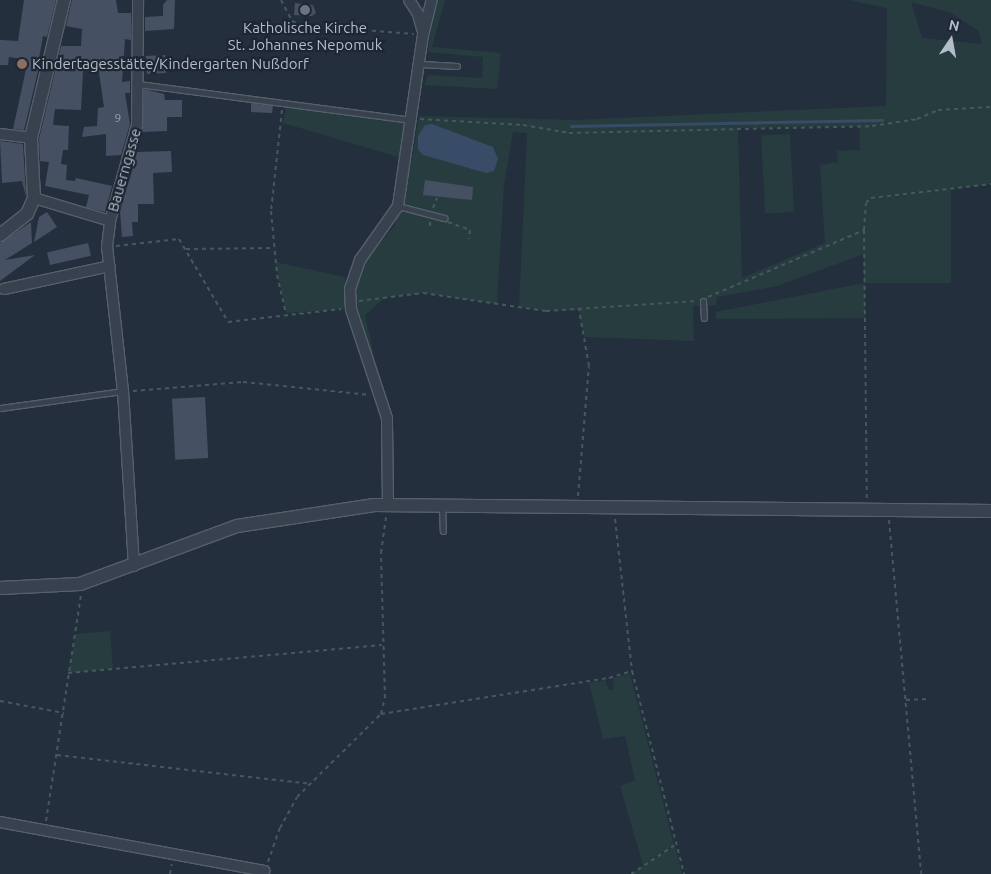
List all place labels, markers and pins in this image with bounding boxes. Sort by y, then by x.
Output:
marker: Katholische Kirche St. Johannes Nepomuk [299,4,311,16]
place label: Katholische Kirche St. Johannes Nepomuk [228,18,382,53]
place label: Kindertagesstätte/Kindergarten Nußdorf [32,55,309,73]
marker: Kindertagesstätte/Kindergarten Nußdorf [16,58,28,70]

